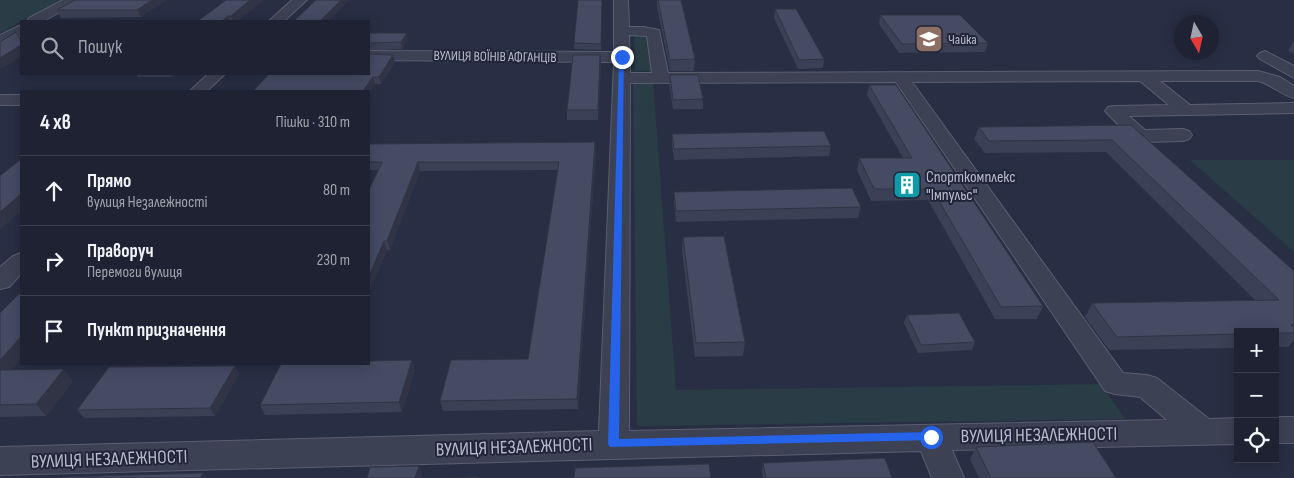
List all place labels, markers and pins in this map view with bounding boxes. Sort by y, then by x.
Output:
school or university icon: Чайка [914,24,944,54]
place label: Чайка [948,31,977,48]
place label: Спорткомплекс "Імпульс" [926,168,1016,205]
building icon: Спорткомплекс "Імпульс" [892,170,922,200]

